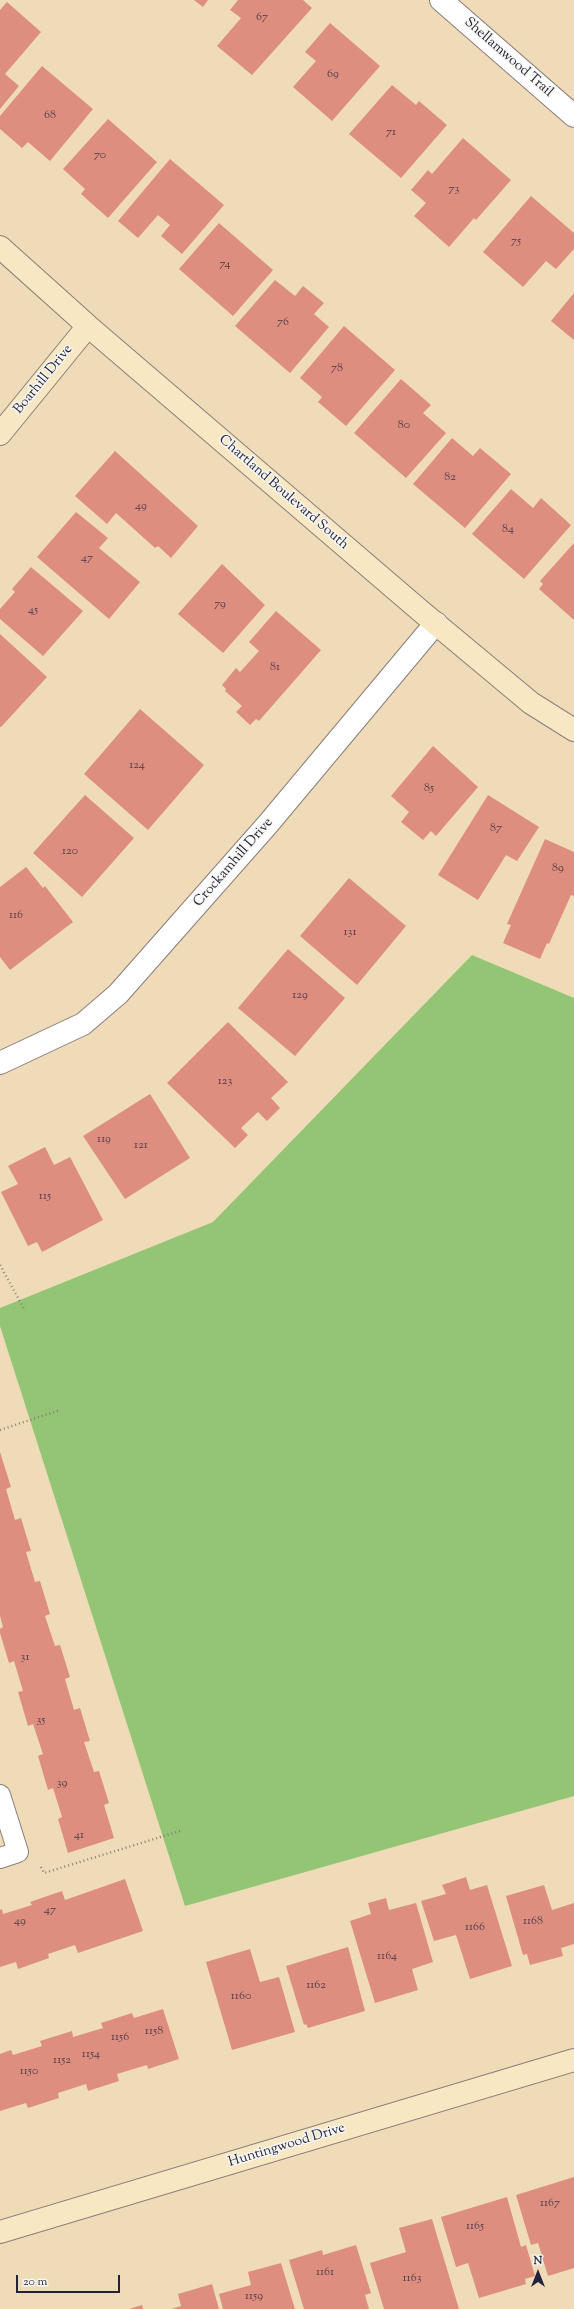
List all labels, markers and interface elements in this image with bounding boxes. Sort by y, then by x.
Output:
house number: 67 [256,11,268,25]
street label: Shellamwood Trail [460,15,556,101]
house number: 69 [327,68,339,82]
house number: 68 [44,109,56,123]
house number: 71 [386,126,396,140]
house number: 70 [94,149,106,163]
house number: 73 [449,183,459,197]
house number: 75 [511,235,521,249]
house number: 74 [219,258,231,272]
house number: 76 [277,316,289,330]
street label: Boarhill Drive [11,342,77,418]
house number: 78 [331,362,343,376]
house number: 80 [398,419,410,433]
street label: Chartland Boulevard South [215,432,351,554]
house number: 82 [444,471,456,485]
house number: 49 [135,500,147,514]
house number: 84 [502,523,514,537]
house number: 47 [81,552,93,566]
house number: 79 [214,598,226,612]
house number: 45 [28,604,38,618]
house number: 81 [270,661,280,675]
house number: 124 [129,759,145,773]
house number: 85 [424,782,434,796]
street label: Crockamhill Drive [191,815,277,911]
house number: 87 [490,822,502,836]
house number: 120 [62,845,78,859]
house number: 89 [552,862,564,876]
house number: 116 [9,909,23,923]
house number: 131 [343,926,357,940]
house number: 129 [292,989,308,1003]
house number: 123 [218,1075,232,1089]
house number: 119 [97,1133,111,1147]
house number: 121 [134,1139,148,1153]
house number: 115 [39,1190,51,1204]
house number: 31 [21,1651,29,1665]
house number: 35 [37,1714,45,1728]
house number: 39 [57,1777,67,1791]
house number: 41 [74,1829,84,1843]
house number: 47 [44,1904,56,1918]
house number: 49 [14,1915,26,1929]
house number: 1168 [523,1915,543,1929]
house number: 1166 [465,1921,485,1935]
house number: 1164 [377,1950,397,1964]
house number: 1162 [306,1979,326,1993]
house number: 1160 [231,1990,251,2004]
house number: 1158 [145,2025,163,2039]
house number: 1156 [111,2031,129,2045]
house number: 1154 [82,2048,100,2062]
house number: 1152 [53,2054,71,2068]
house number: 1150 [20,2065,38,2079]
street label: Huntingwood Drive [227,2120,347,2172]
house number: 1167 [540,2197,560,2211]
house number: 1165 [466,2220,484,2234]
north arrow [518,2253,558,2293]
text: N [534,2253,542,2269]
house number: 1161 [316,2266,334,2280]
scale bar [18,2267,122,2293]
house number: 1163 [403,2272,421,2286]
text: 20 m [23,2273,47,2291]
house number: 1159 [245,2290,263,2304]

